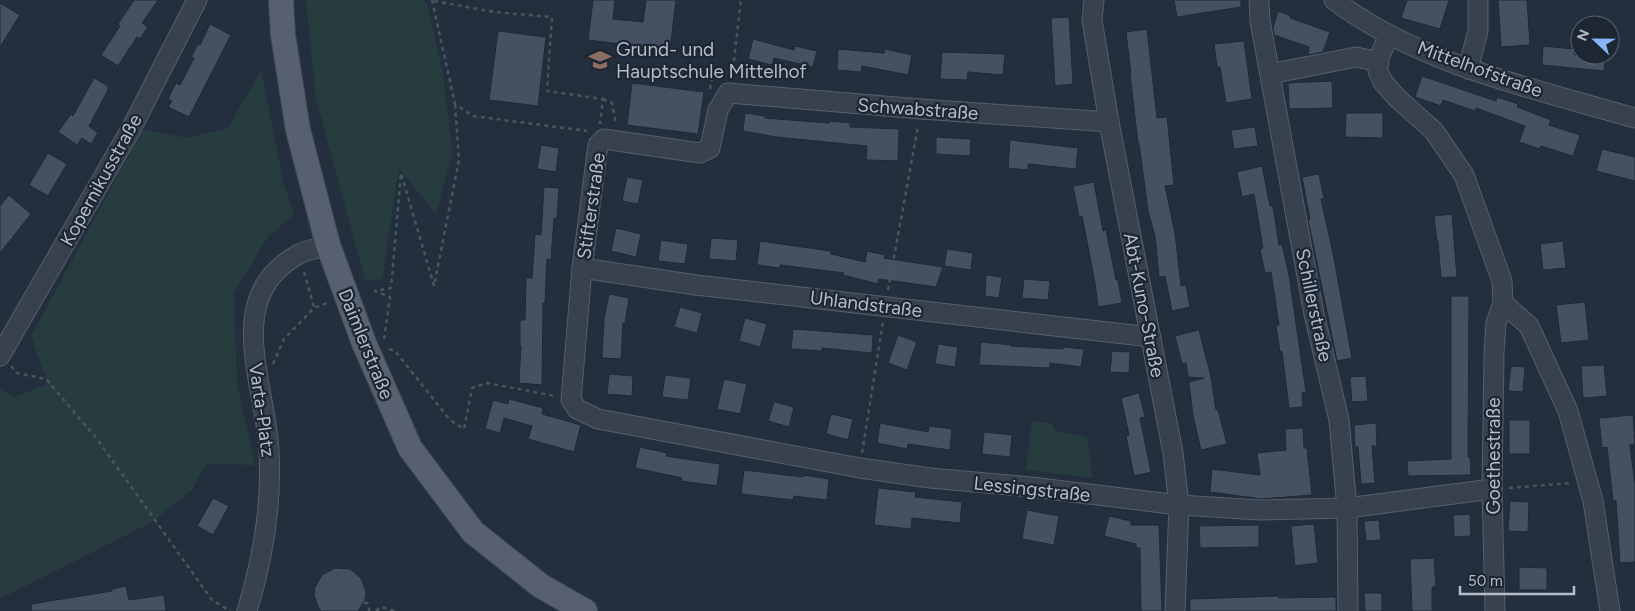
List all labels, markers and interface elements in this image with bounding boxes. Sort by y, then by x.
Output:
north arrow [1570,15,1620,65]
text: N [1574,27,1593,44]
street label: Mittelhofstraße [1414,36,1546,102]
place label: Grund- und Hauptschule Mittelhof [616,38,807,83]
school or university icon: Grund- und Hauptschule Mittelhof [587,47,613,73]
street label: Schwabstraße [857,93,979,125]
street label: Kopernikusstraße [55,110,147,250]
street label: Stifterstraße [572,151,610,261]
street label: Abt-Kuno-Straße [1119,231,1169,379]
street label: Schillerstraße [1291,246,1337,364]
street label: Daimlerstraße [333,285,399,403]
street label: Uhlandstraße [809,286,923,322]
street label: Varta-Platz [244,362,280,458]
street label: Goethestraße [1482,397,1505,515]
street label: Lessingstraße [972,471,1092,507]
scale bar [1460,564,1574,596]
text: 50 m [1468,572,1503,590]

